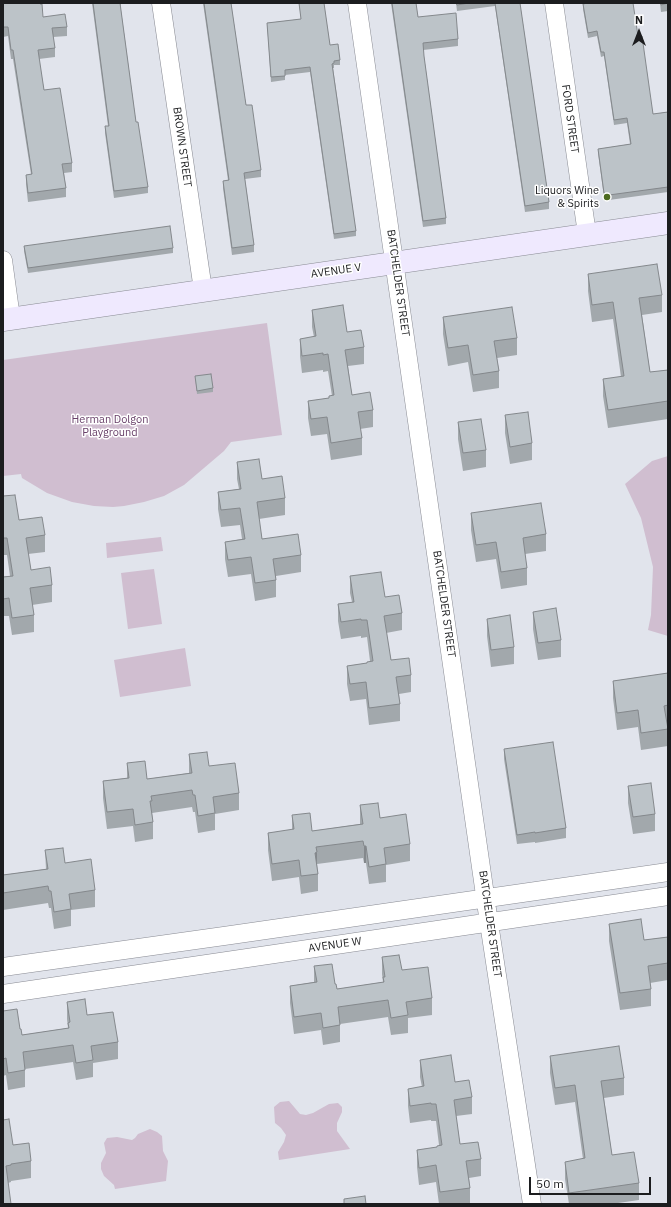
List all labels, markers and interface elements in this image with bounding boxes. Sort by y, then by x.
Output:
north arrow [619,12,659,52]
text: N [635,13,643,27]
street label: FORD STREET [559,84,581,154]
street label: BROWN STREET [170,106,194,188]
place label: Liquors Wine & Spirits [535,184,599,210]
marker: Liquors Wine & Spirits [602,192,612,202]
street label: BATCHELDER STREET [384,229,412,337]
street label: AVENUE V [310,261,362,281]
park label: Herman Dolgon Playground [72,413,148,439]
street label: BATCHELDER STREET [430,550,458,658]
street label: BATCHELDER STREET [476,870,504,978]
street label: AVENUE W [307,935,363,955]
scale bar [531,1169,653,1195]
text: 50 m [536,1176,564,1191]

